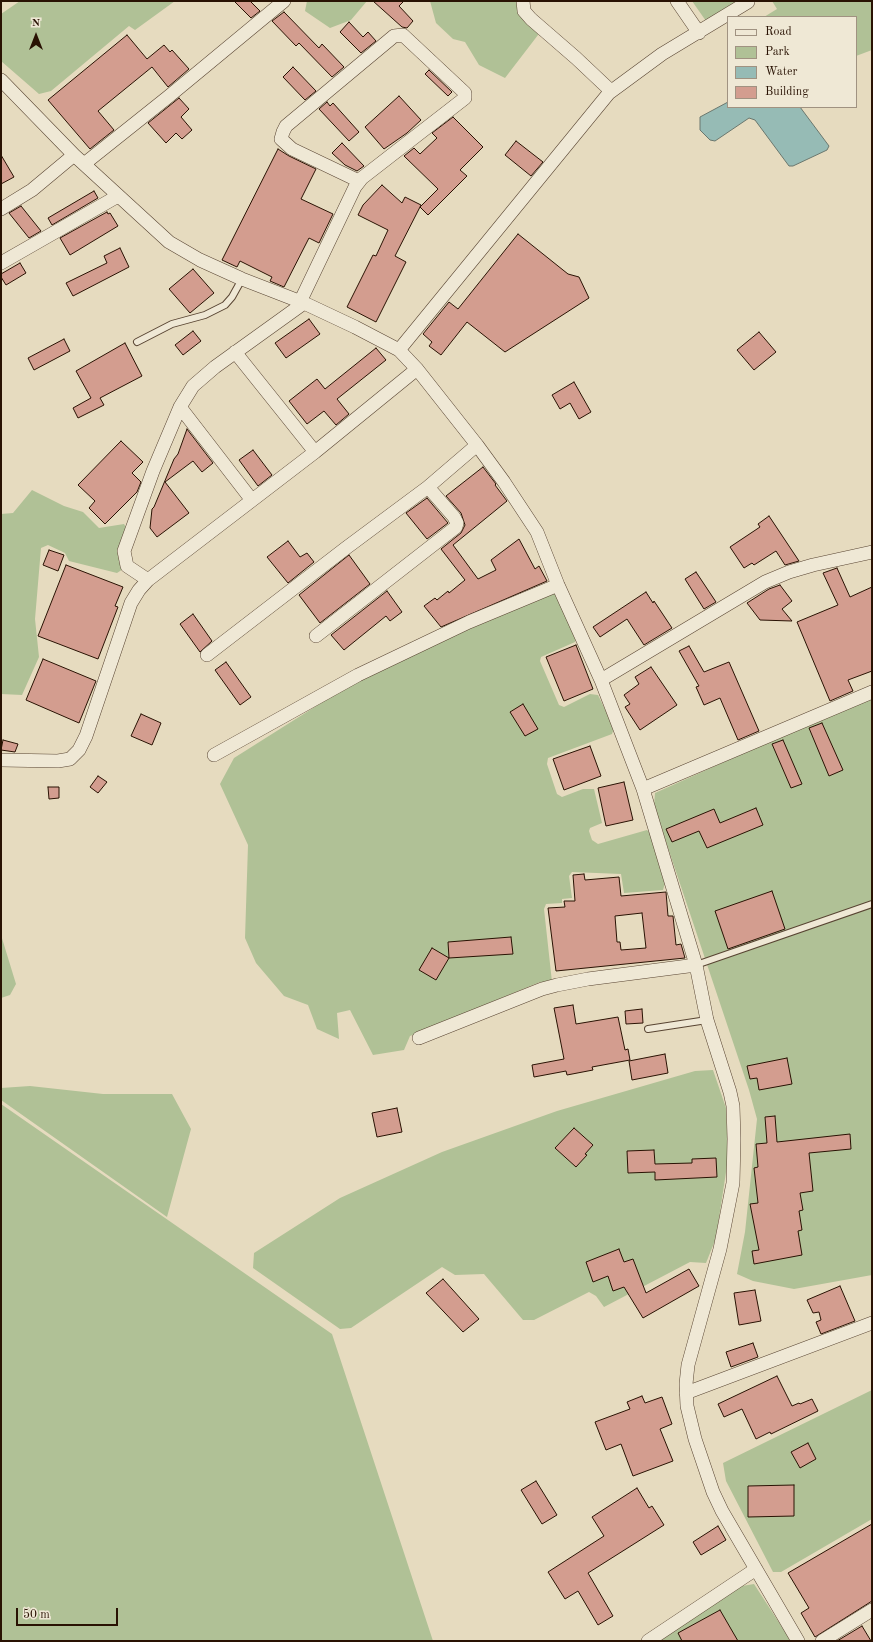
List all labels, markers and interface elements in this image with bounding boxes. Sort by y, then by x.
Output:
north arrow [16,16,56,56]
legend [727,16,857,108]
text: N [32,18,40,29]
text: Road [765,26,792,38]
text: Park [765,46,790,58]
text: Water [765,66,797,78]
text: Building [765,86,809,98]
scale bar [18,1600,120,1626]
text: 50 m [23,1609,50,1621]

